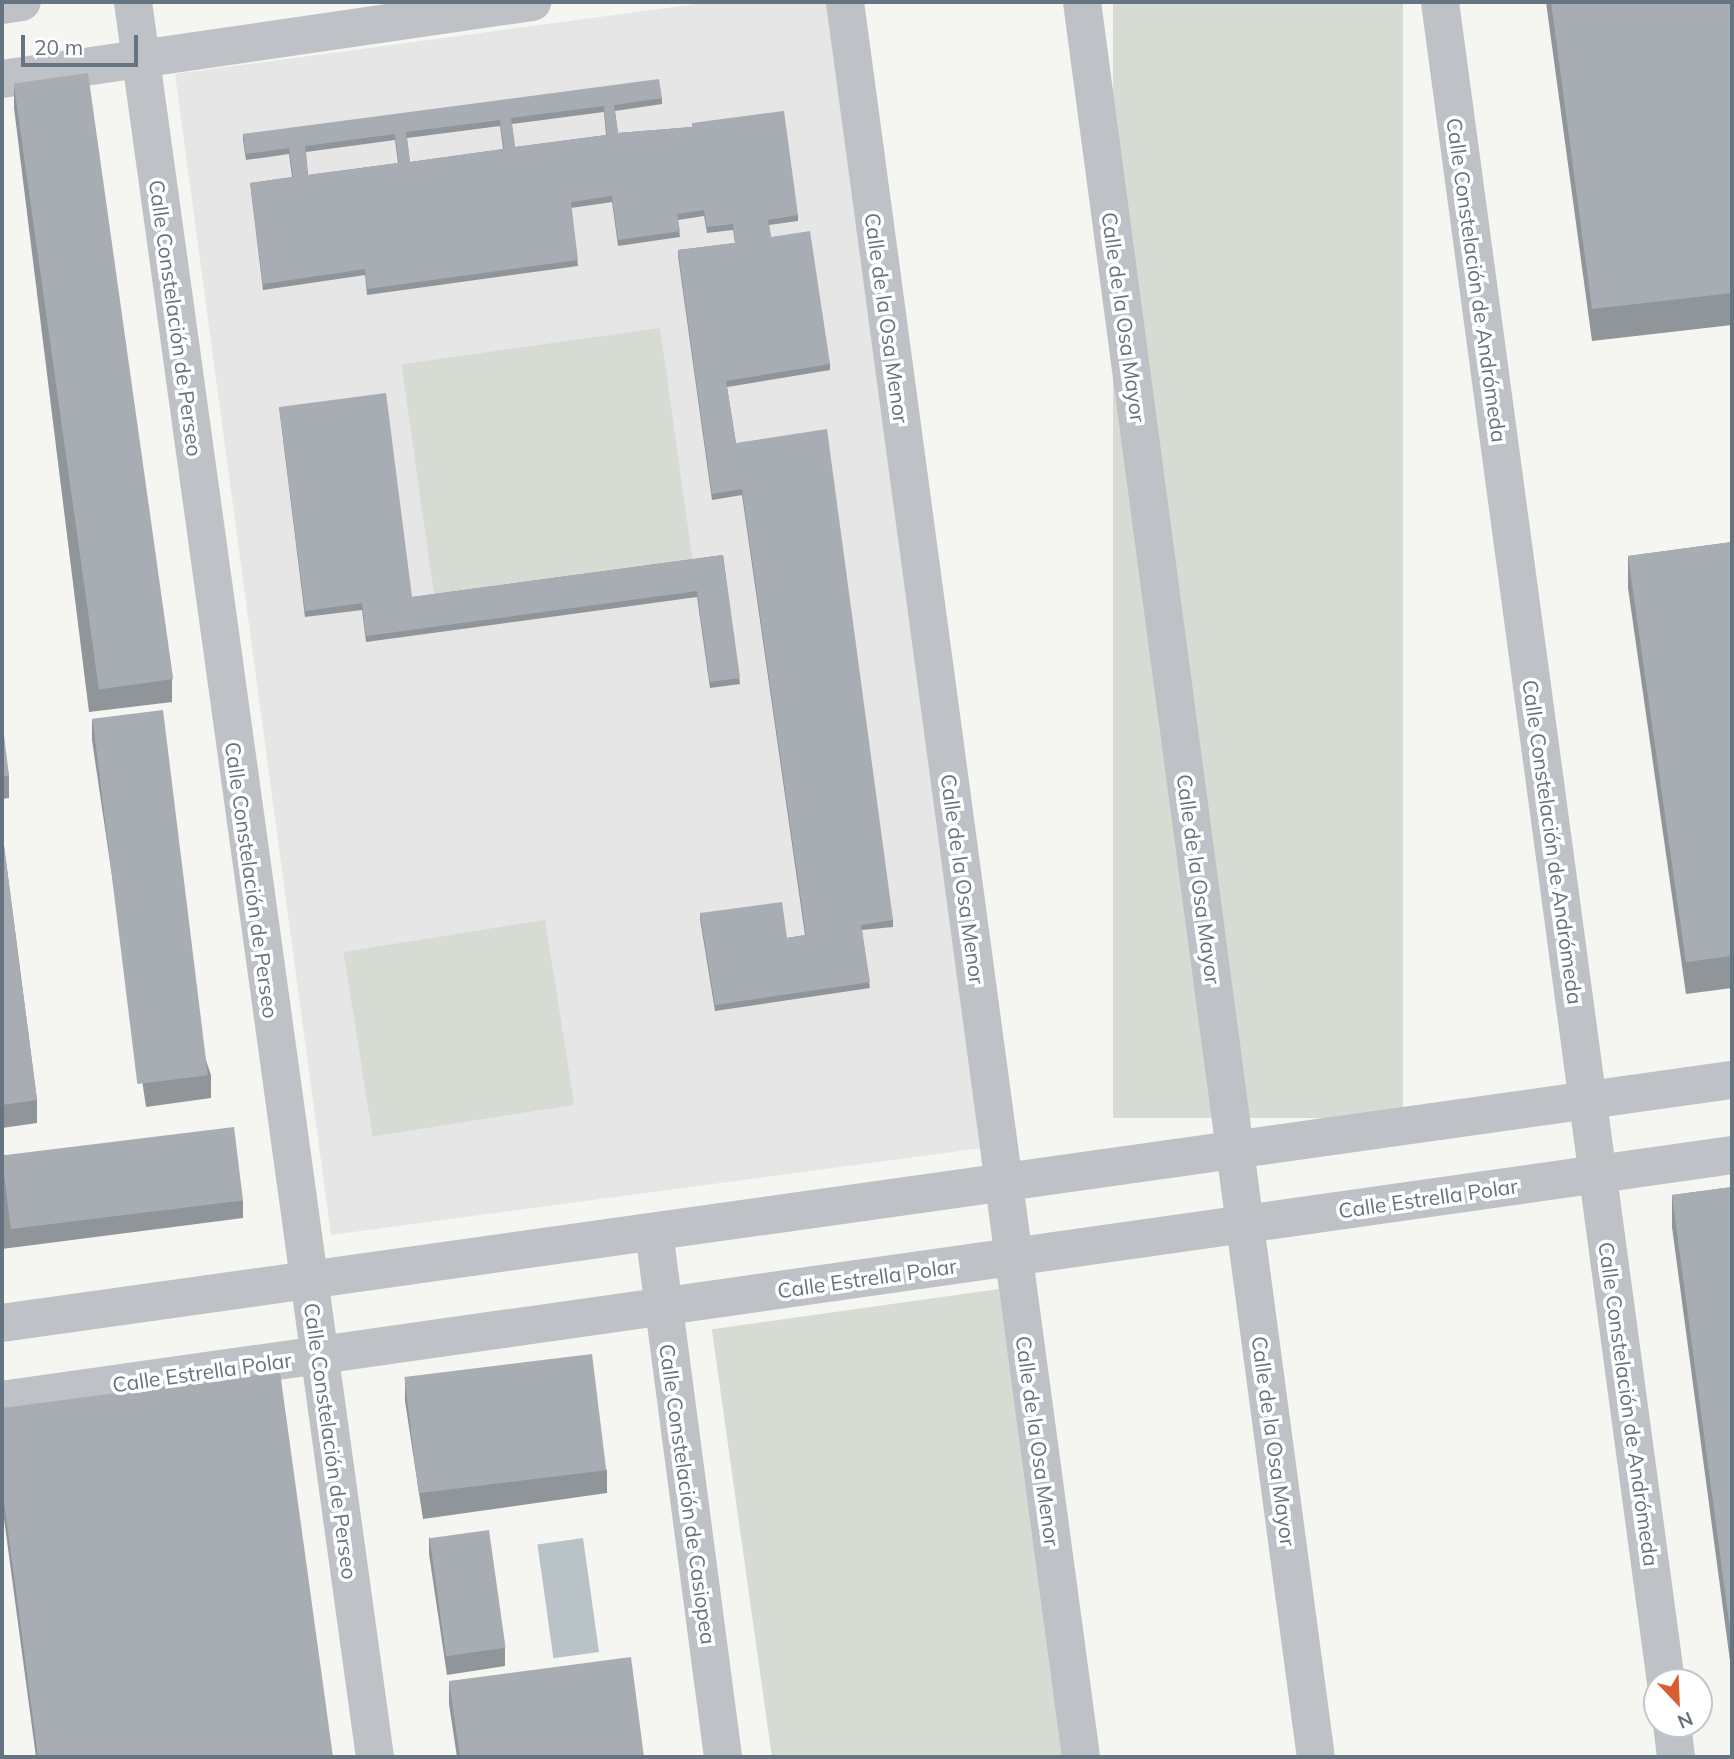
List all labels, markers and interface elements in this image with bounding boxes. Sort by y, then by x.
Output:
scale bar [24,21,142,65]
text: 20 m [34,34,83,60]
street label: Calle Constelación de Andrómeda [1442,116,1512,444]
street label: Calle Constelación de Perseo [144,178,208,458]
street label: Calle de la Osa Mayor [1097,210,1151,424]
street label: Calle de la Osa Menor [860,211,914,425]
street label: Calle Constelación de Andrómeda [1518,678,1588,1006]
street label: Calle Constelación de Perseo [220,740,284,1020]
street label: Calle de la Osa Menor [936,772,990,986]
street label: Calle de la Osa Mayor [1172,772,1226,986]
street label: Calle Estrella Polar [1337,1173,1519,1223]
street label: Calle Constelación de Andrómeda [1594,1240,1664,1568]
street label: Calle Estrella Polar [776,1253,958,1303]
street label: Calle Constelación de Perseo [299,1301,363,1581]
street label: Calle de la Osa Menor [1011,1334,1065,1548]
street label: Calle de la Osa Mayor [1247,1334,1301,1548]
street label: Calle Constelación de Casiopea [654,1342,722,1646]
street label: Calle Estrella Polar [111,1347,293,1397]
north arrow [1643,1668,1713,1738]
text: N [1674,1707,1697,1734]

